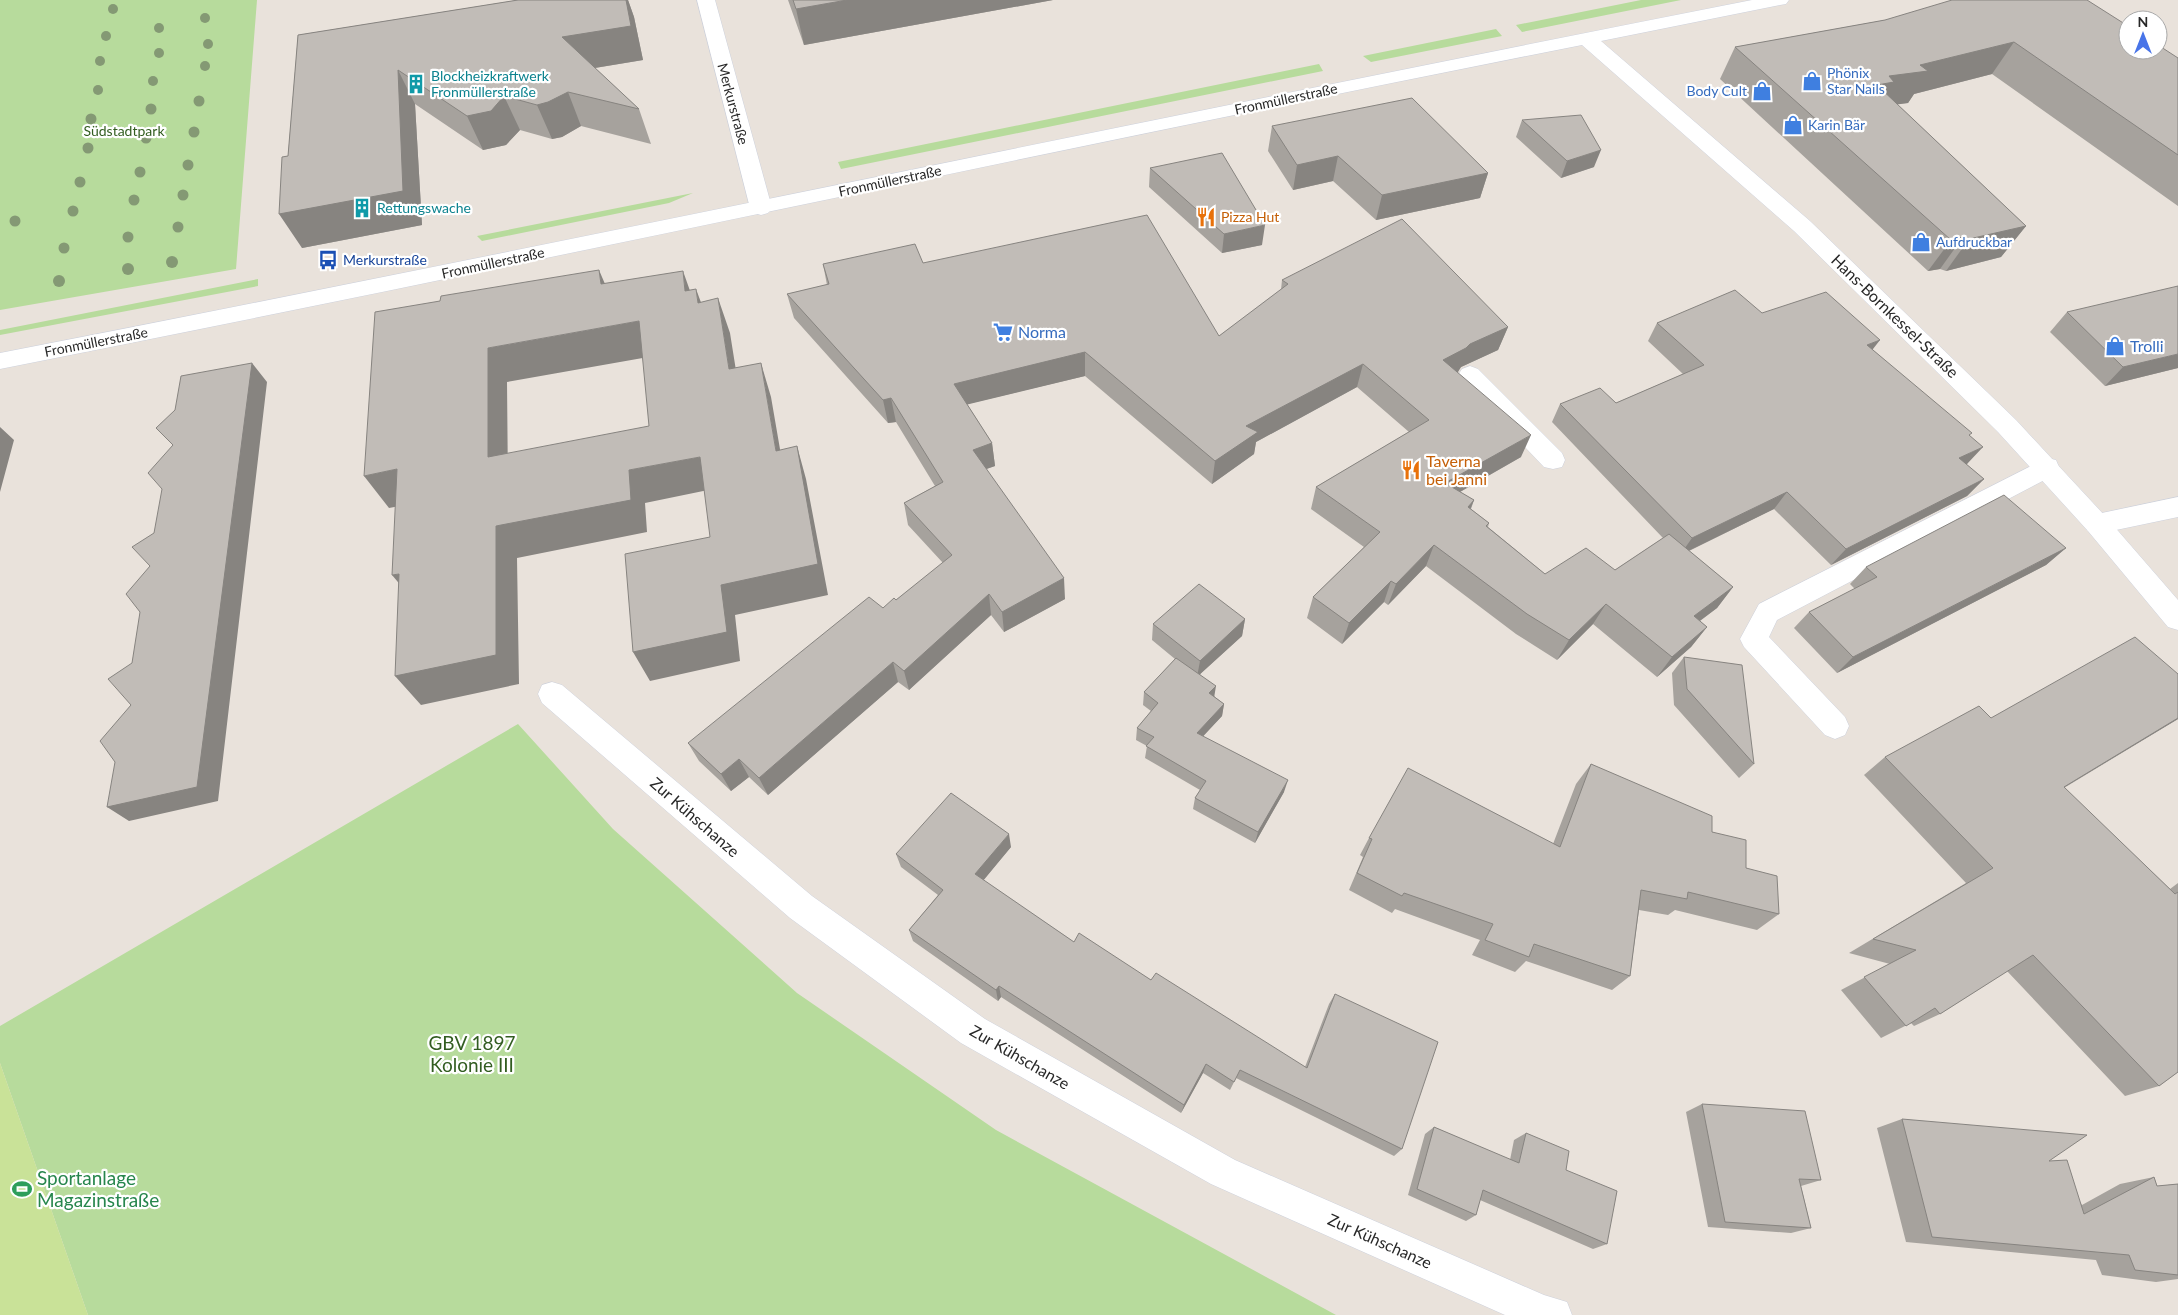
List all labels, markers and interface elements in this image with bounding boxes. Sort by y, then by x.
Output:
north arrow [2118,10,2168,60]
text: N [2138,13,2148,30]
street label: Merkurstraße [714,61,753,147]
place label: Phönix Star Nails [1827,64,1885,97]
place label: Blockheizkraftwerk Fronmüllerstraße [431,67,550,100]
shop icon: Phönix Star Nails [1801,70,1823,92]
building icon: Blockheizkraftwerk Fronmüllerstraße [405,73,427,95]
street label: Fronmüllerstraße [1233,79,1339,118]
shop icon: Body Cult [1751,80,1773,102]
place label: Body Cult [1686,82,1747,99]
shop icon: Karin Bär [1782,114,1804,136]
place label: Karin Bär [1808,116,1865,133]
park label: Südstadtpark [83,122,165,139]
street label: Fronmüllerstraße [837,161,943,200]
building icon: Rettungswache [351,197,373,219]
place label: Rettungswache [377,199,471,216]
restaurant icon: Pizza Hut [1195,206,1217,228]
place label: Pizza Hut [1221,208,1279,225]
shop icon: Aufdruckbar [1910,231,1932,253]
place label: Aufdruckbar [1936,233,2012,250]
street label: Fronmüllerstraße [440,243,546,282]
bus stop icon: Merkurstraße [317,249,339,271]
street label: Hans-Bornkessel-Straße [1828,250,1963,381]
place label: Merkurstraße [343,251,427,268]
supermarket icon: Norma [992,321,1014,343]
place label: Norma [1018,322,1066,341]
street label: Fronmüllerstraße [43,323,149,360]
shop icon: Trolli [2104,335,2126,357]
place label: Trolli [2130,336,2164,355]
place label: Taverna bei Janni [1426,451,1487,488]
restaurant icon: Taverna bei Janni [1400,459,1422,481]
street label: Zur Kühschanze [647,773,744,860]
street label: Zur Kühschanze [967,1020,1073,1093]
park label: GBV 1897 Kolonie III [428,1031,516,1076]
place label: Sportanlage Magazinstraße [37,1166,159,1211]
sports icon: Sportanlage Magazinstraße [11,1178,33,1200]
street label: Zur Kühschanze [1325,1209,1435,1272]

